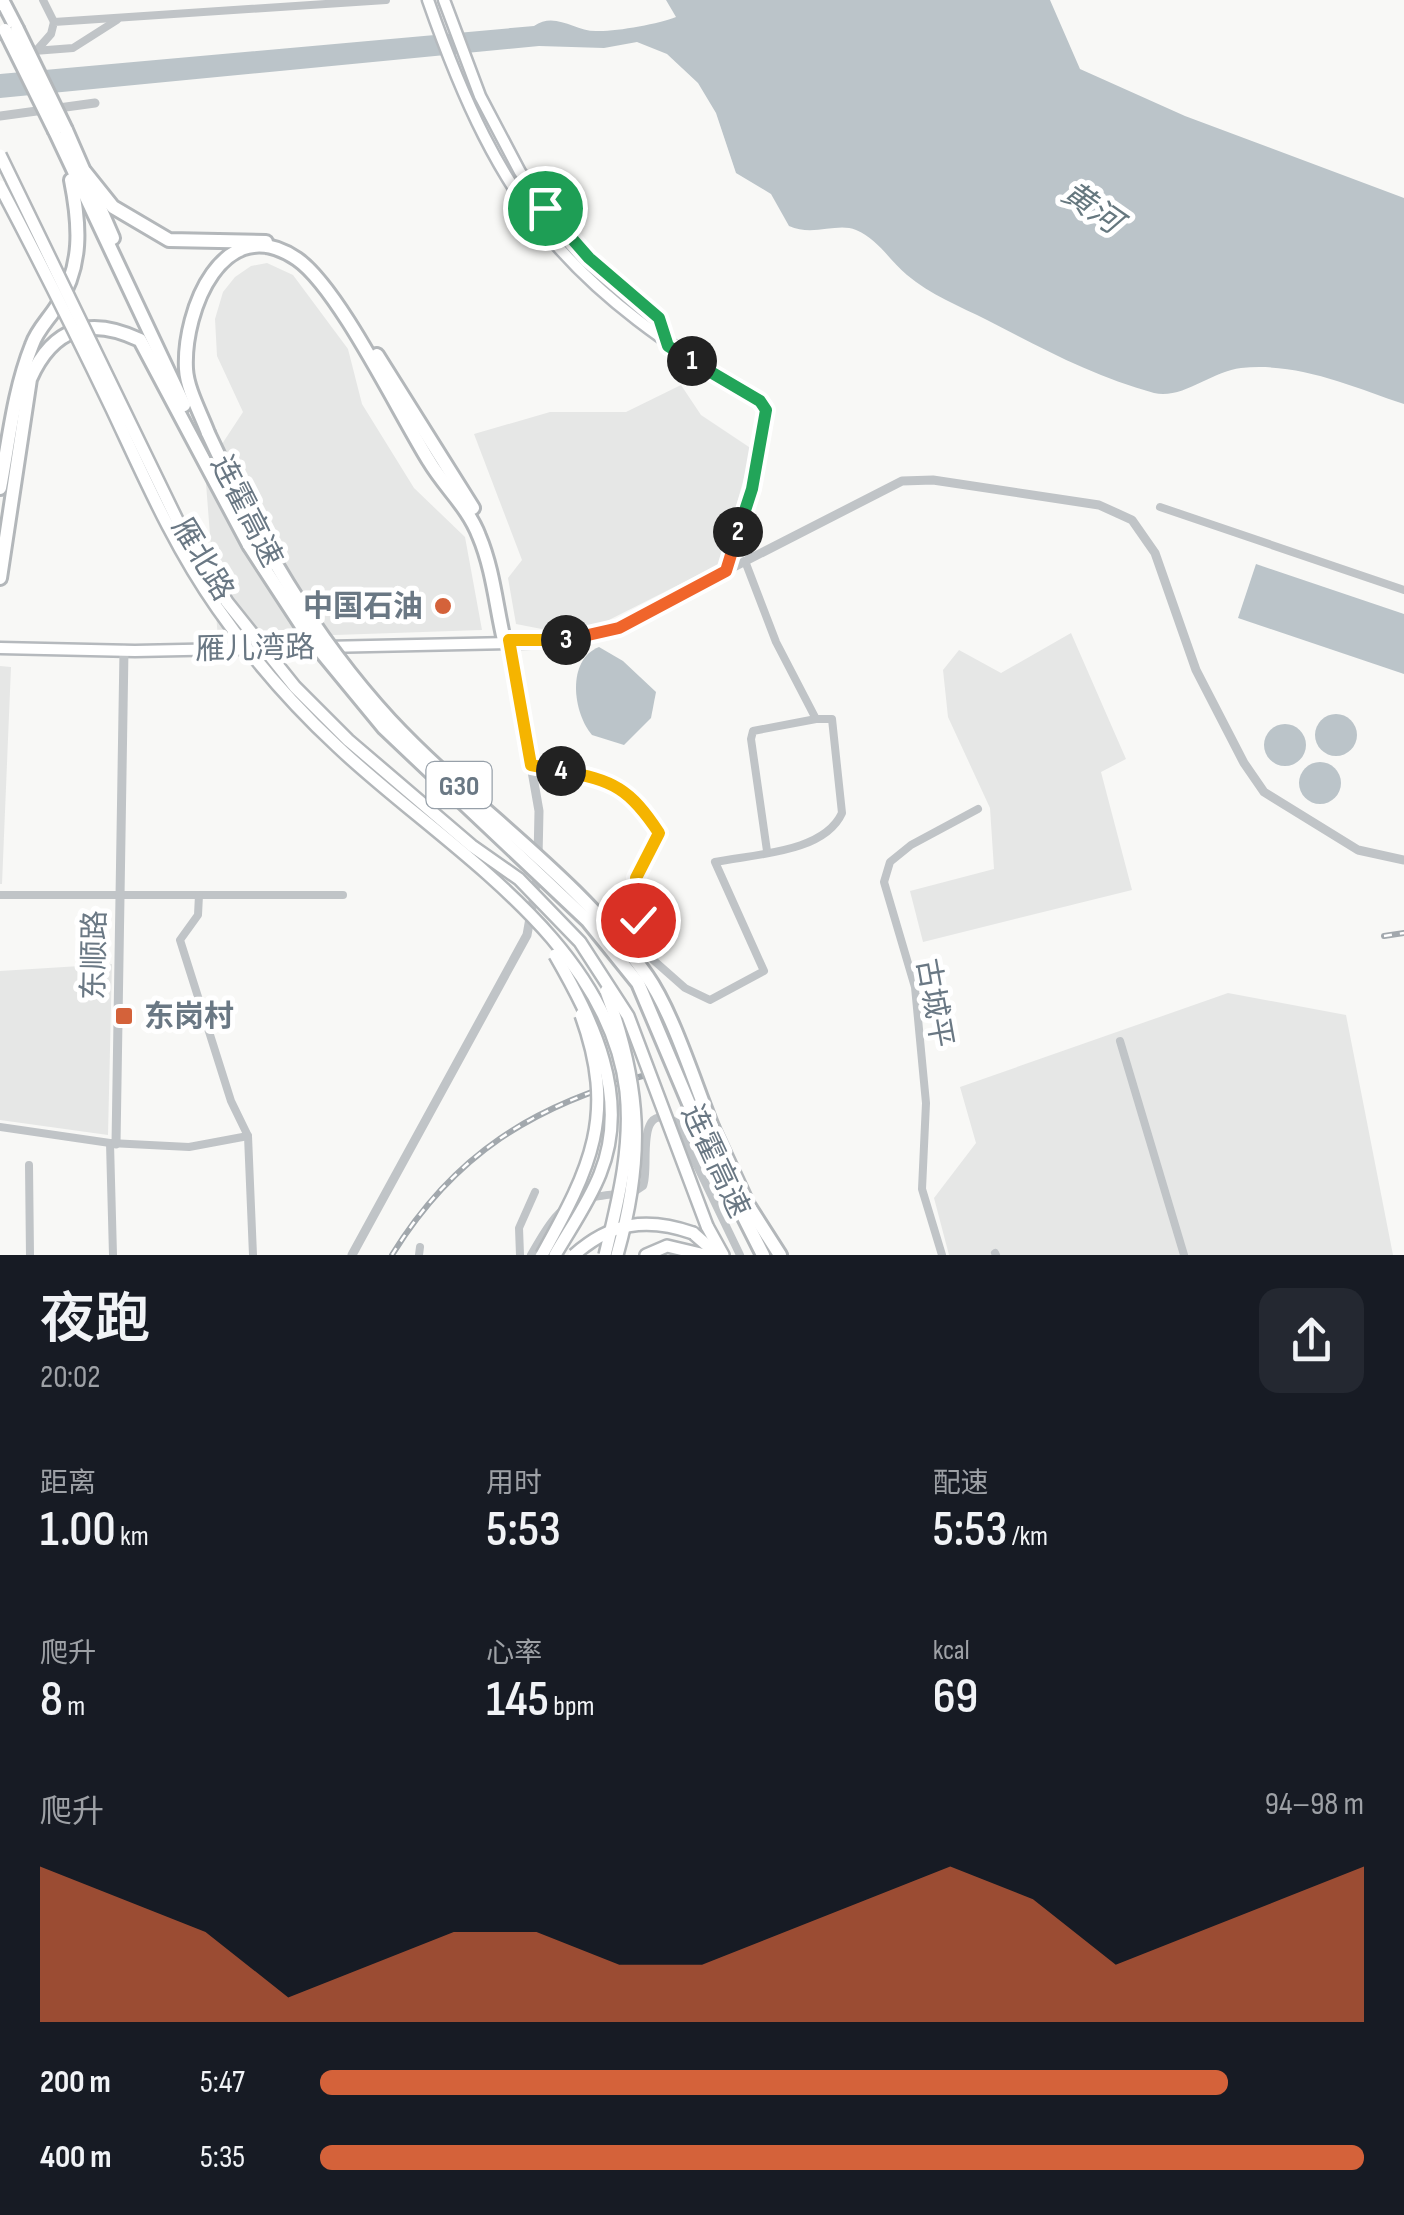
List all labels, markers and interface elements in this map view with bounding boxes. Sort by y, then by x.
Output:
pin [503,166,588,251]
water label: 黄河 [1054,174,1133,246]
icon: arrive [518,181,573,236]
pin: 1 [667,336,717,386]
text: 1 [687,344,697,377]
street label: 连霍高速 [203,450,289,573]
pin: 2 [713,507,763,557]
street label: 雁北路 [164,512,241,607]
text: 2 [732,515,744,548]
place label: 中国石油 [303,589,423,625]
marker: 中国石油 [432,595,454,617]
pin: 3 [541,615,591,665]
text: 3 [560,623,572,656]
street label: 雁儿湾路 [195,630,315,668]
pin: 4 [536,746,586,796]
text: 4 [554,754,568,787]
road number: G30 [426,762,492,808]
pin [596,878,681,963]
icon: check [611,893,666,948]
street label: 东顺路 [76,910,114,1000]
street label: 古城平 [908,956,960,1051]
place label: 东岗村 [144,999,234,1035]
marker: 东岗村 [113,1005,135,1027]
street label: 连霍高速 [673,1099,757,1223]
text: 夜跑 [40,1287,150,1354]
button: share [1259,1288,1364,1393]
text: 20:02 [40,1358,101,1397]
text: 距离 [40,1467,96,1500]
text: 用时 [486,1467,542,1500]
text: 配速 [933,1467,989,1500]
text: 1.00 [40,1500,116,1560]
text: 5:53 [486,1500,561,1560]
text: 5:53 [933,1500,1007,1560]
text: km [116,1520,149,1553]
text: /km [1007,1520,1048,1553]
text: kcal [933,1634,970,1667]
text: 爬升 [40,1637,96,1670]
text: 心率 [486,1637,542,1670]
text: 69 [933,1667,978,1727]
text: 8 [40,1670,63,1730]
text: 145 [486,1670,549,1730]
text: m [63,1690,85,1723]
text: bpm [549,1690,594,1723]
text: 94–98 m [1265,1785,1364,1824]
text: 爬升 [40,1793,104,1832]
text: 200 m [40,2063,111,2102]
text: 5:47 [200,2063,245,2102]
text: 400 m [40,2138,112,2177]
text: 5:35 [200,2138,245,2177]

